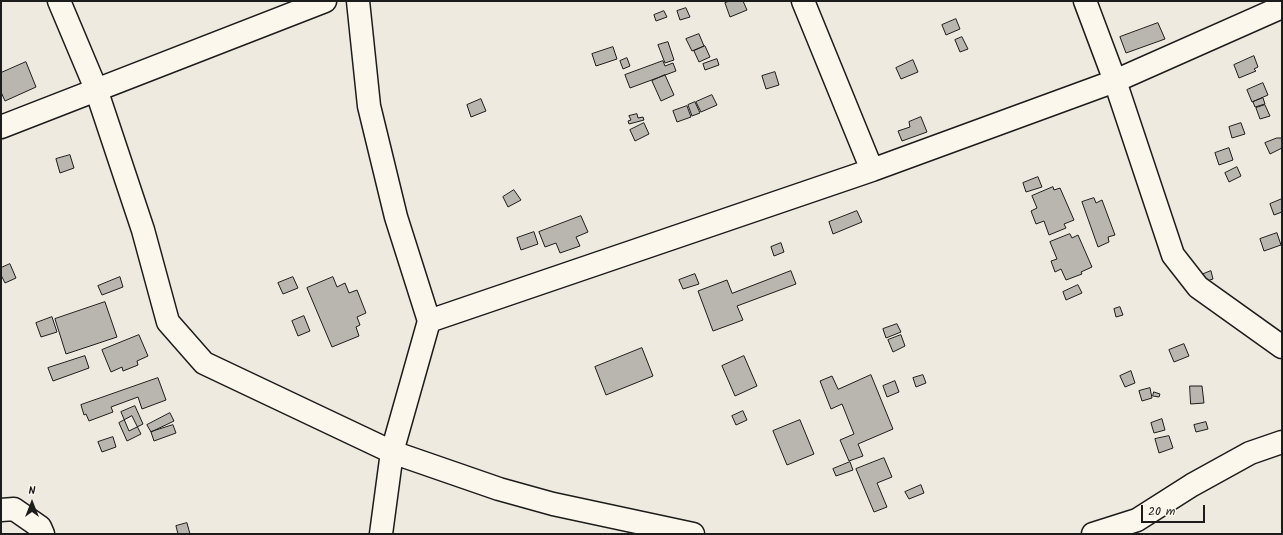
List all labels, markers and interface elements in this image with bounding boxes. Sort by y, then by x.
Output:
text: N [29,482,35,500]
north arrow [12,483,52,523]
scale bar [1143,497,1207,523]
text: 20 m [1148,502,1175,521]

